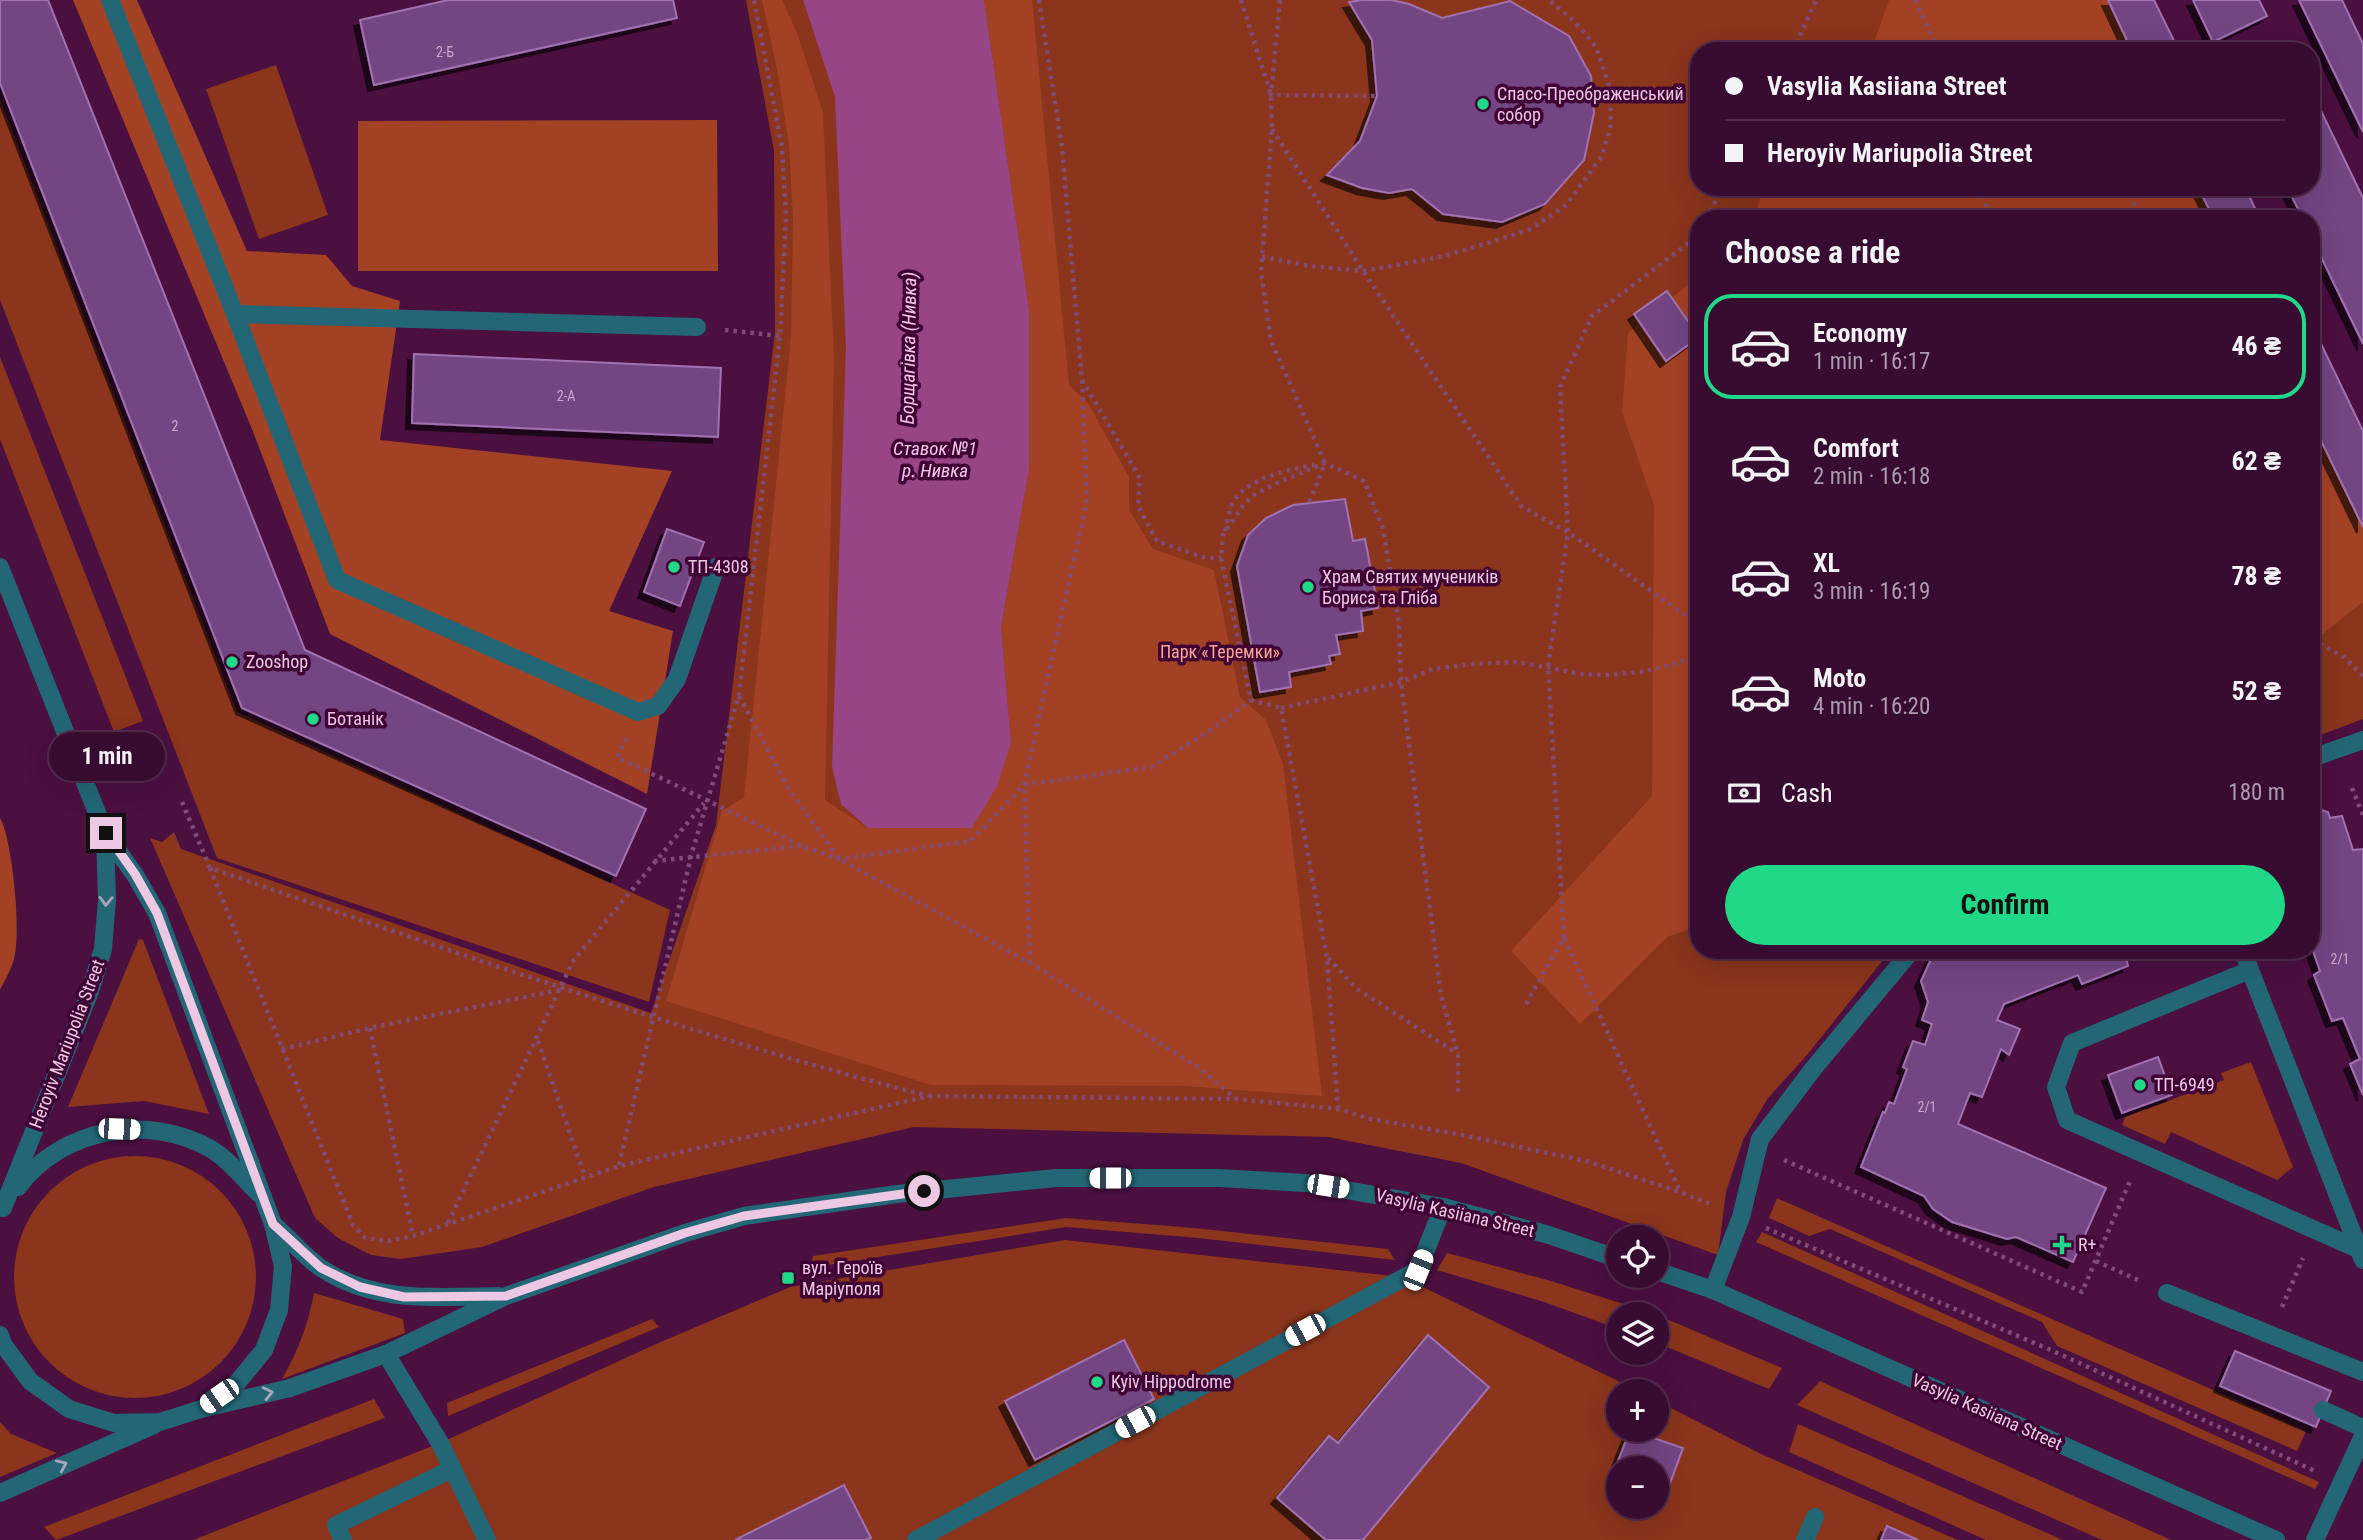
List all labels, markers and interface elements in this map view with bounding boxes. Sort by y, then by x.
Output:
house number: 2-Б [436,44,454,60]
text: Vasylia Kasiiana Street [1767,71,2006,101]
place label: Спасо-Преображенський собор [1497,83,1684,125]
marker: Спасо-Преображенський собор [1475,96,1491,112]
text: Heroyiv Mariupolia Street [1767,138,2032,168]
text: Choose a ride [1725,233,1900,271]
water label: Борщагівка (Нивка) [896,272,921,424]
icon: car [1729,315,1792,378]
text: Economy [1813,318,1907,348]
text: 46 ₴ [2231,331,2281,361]
text: 1 min · 16:17 [1813,348,1930,375]
house number: 2-А [557,388,575,404]
house number: 2 [172,418,179,434]
icon: car [1729,430,1792,493]
text: Comfort [1813,433,1899,463]
water label: Ставок №1 р. Нивка [893,437,977,482]
text: 62 ₴ [2231,446,2281,476]
text: 2 min · 16:18 [1813,463,1930,490]
icon: car [1729,545,1792,608]
text: XL [1813,548,1840,578]
place label: ТП-4308 [688,556,749,577]
marker: ТП-4308 [666,559,682,575]
text: 78 ₴ [2231,561,2281,591]
place label: Храм Святих мучеників Бориса та Гліба [1322,566,1498,608]
text: 3 min · 16:19 [1813,578,1930,605]
marker: Храм Святих мучеників Бориса та Гліба [1300,579,1316,595]
park label: Парк «Теремки» [1160,641,1280,662]
place label: Zooshop [246,651,308,672]
marker: Zooshop [224,654,240,670]
icon: car [1729,660,1792,723]
text: Moto [1813,663,1866,693]
text: 52 ₴ [2231,676,2281,706]
text: 4 min · 16:20 [1813,693,1930,720]
place label: Ботанік [327,708,384,729]
marker: Ботанік [305,711,321,727]
callout: 1 min [48,732,164,780]
text: 1 min [81,743,133,770]
icon: cash [1725,774,1763,812]
text: Cash [1781,778,1833,808]
text: 180 m [2228,779,2285,806]
route end [90,817,122,849]
button: Confirm [1725,865,2285,945]
one-way arrow [99,896,114,907]
house number: 2/1 [2330,951,2350,967]
street label: Heroyiv Mariupolia Street [25,957,108,1131]
place label: ТП-6949 [2154,1074,2215,1095]
marker: ТП-6949 [2132,1077,2148,1093]
house number: 2/1 [1917,1099,1937,1115]
car [98,1118,141,1140]
car [1090,1168,1132,1189]
car [1306,1172,1351,1200]
route start [908,1175,940,1207]
street label: Vasylia Kasiiana Street [1374,1184,1537,1241]
map controls [1606,1225,1669,1519]
button: locate [1606,1225,1669,1288]
place label: R+ [2078,1234,2097,1255]
marker: R+ [2052,1235,2072,1255]
car [1401,1247,1436,1293]
place label: вул. Героїв Маріуполя [802,1257,883,1299]
marker: вул. Героїв Маріуполя [780,1270,796,1286]
button: layers [1606,1302,1669,1365]
car [1282,1311,1329,1349]
street label: Vasylia Kasiiana Street [1909,1369,2066,1454]
place label: Kyiv Hippodrome [1111,1371,1231,1392]
marker: Kyiv Hippodrome [1089,1374,1105,1390]
car [196,1375,243,1417]
button: + [1606,1379,1669,1442]
one-way arrow [262,1387,274,1402]
car [1112,1403,1159,1441]
button: − [1606,1456,1669,1519]
one-way arrow [55,1459,68,1473]

